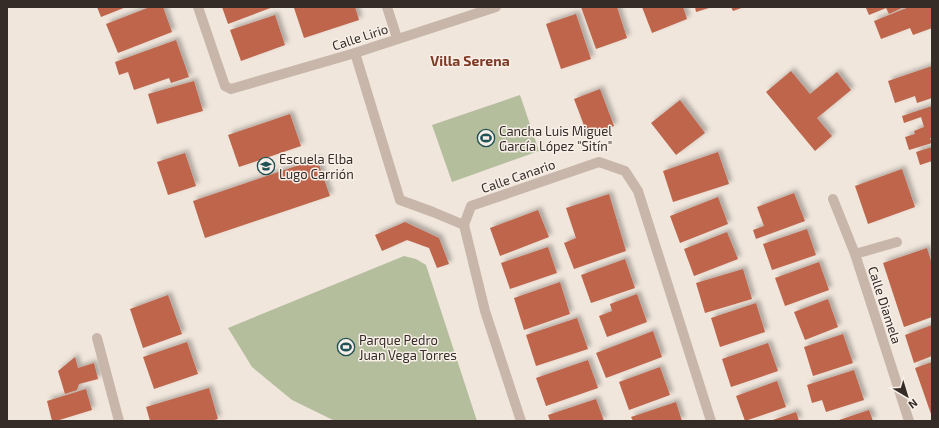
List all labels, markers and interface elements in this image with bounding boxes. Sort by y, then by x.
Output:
street label: Calle Lirio [330,20,390,54]
district label: Villa Serena [430,52,510,69]
place label: Cancha Luis Miguel García López "Sitín" [499,123,612,154]
sports icon: Cancha Luis Miguel García López "Sitín" [476,128,496,148]
place label: Escuela Elba Lugo Carrión [279,151,354,182]
school or university icon: Escuela Elba Lugo Carrión [256,156,276,176]
street label: Calle Canario [479,156,557,196]
street label: Calle Diamela [865,264,905,346]
place label: Parque Pedro Juan Vega Torres [359,332,457,363]
sports icon: Parque Pedro Juan Vega Torres [336,337,356,357]
north arrow [887,376,927,416]
text: N [906,397,921,412]

